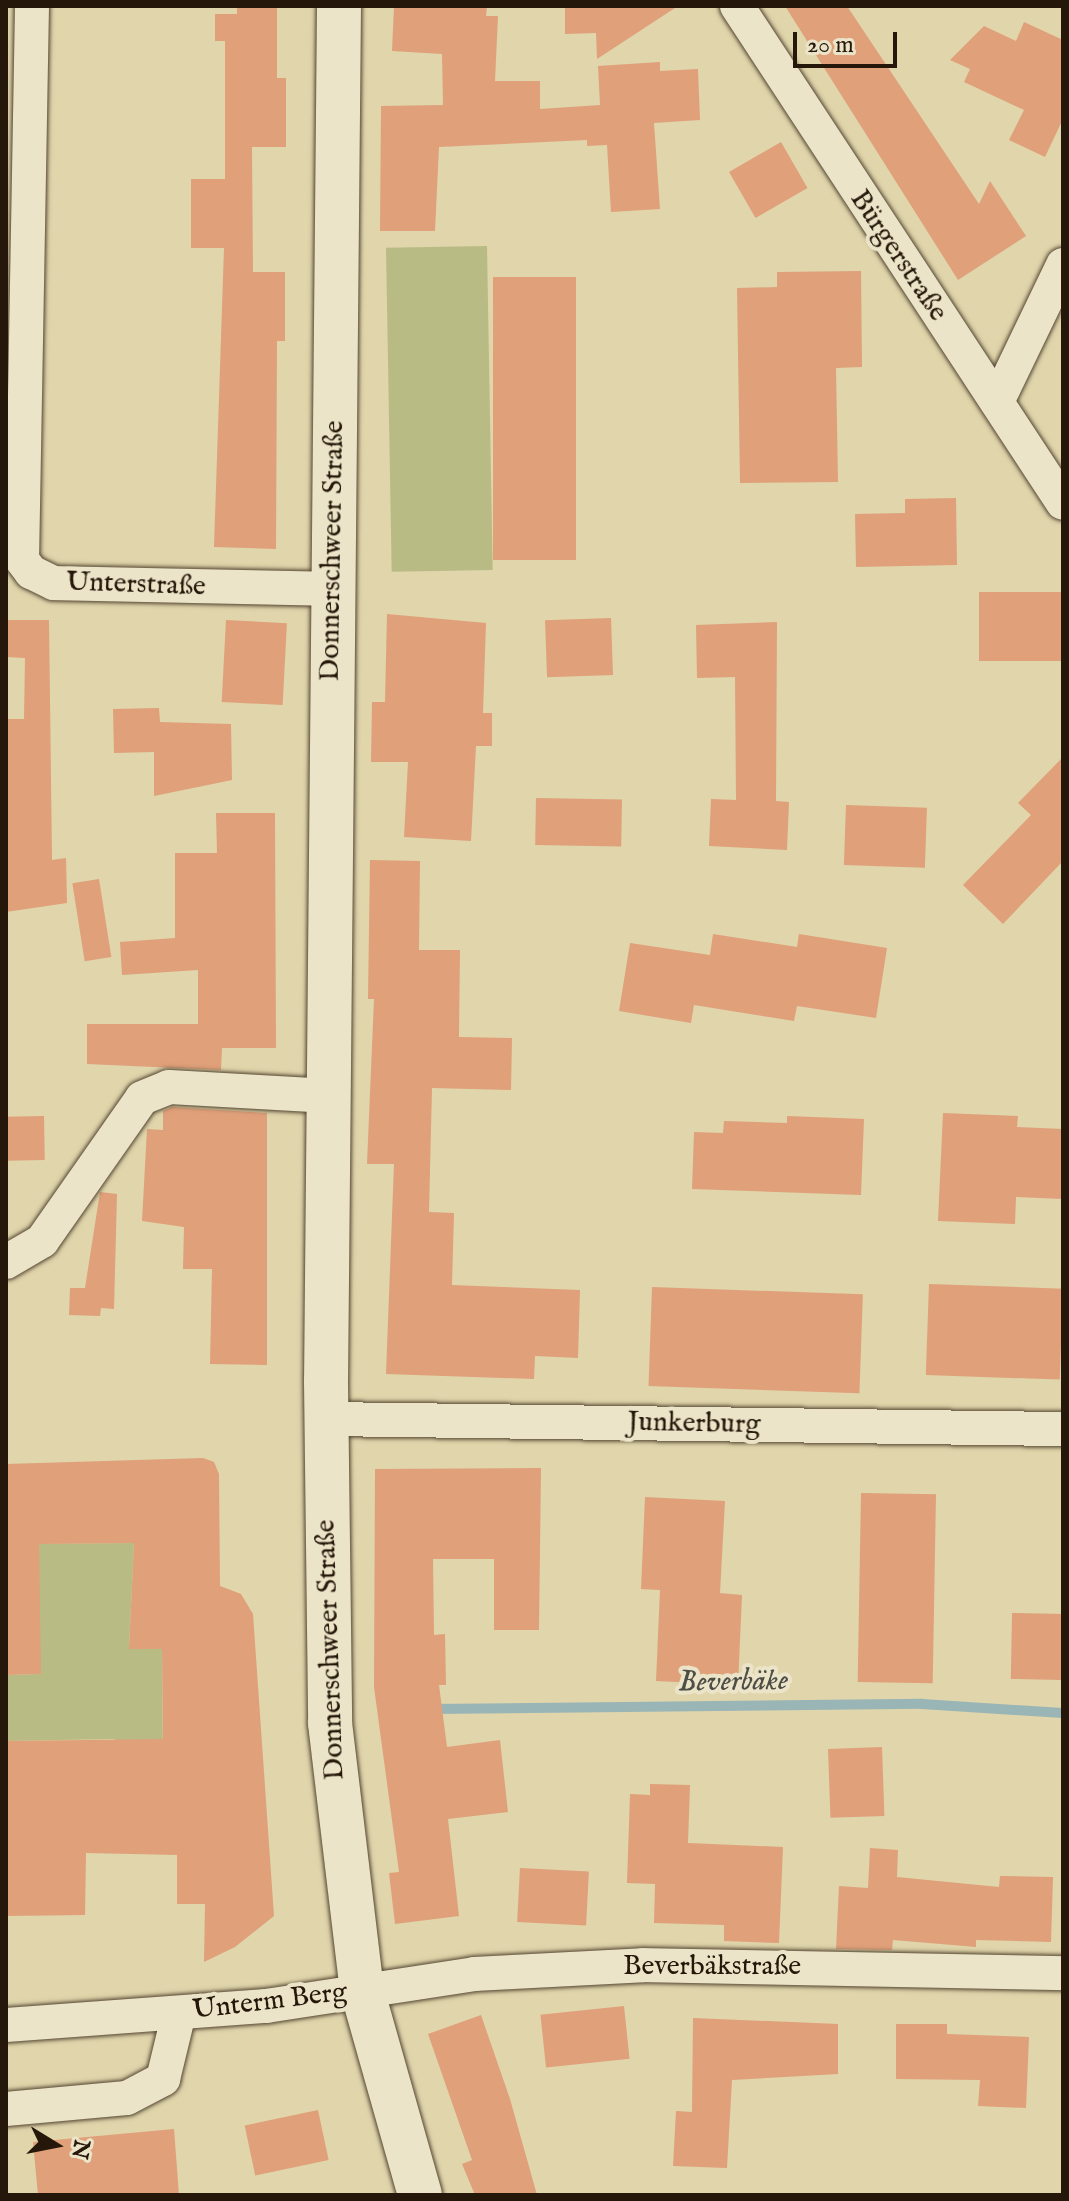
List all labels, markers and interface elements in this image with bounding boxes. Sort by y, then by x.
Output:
scale bar [797,16,901,66]
text: 20 m [807,30,854,61]
street label: Bürgerstraße [842,184,954,328]
street label: Donnerschweer Straße [314,420,352,682]
street label: Unterstraße [66,566,206,604]
street label: Junkerburg [627,1406,761,1442]
street label: Donnerschweer Straße [310,1519,352,1781]
water label: Beverbäke [678,1663,788,1701]
street label: Beverbäkstraße [623,1950,801,1984]
street label: Unterm Berg [191,1976,349,2028]
north arrow [16,2105,96,2185]
text: N [64,2137,95,2161]

